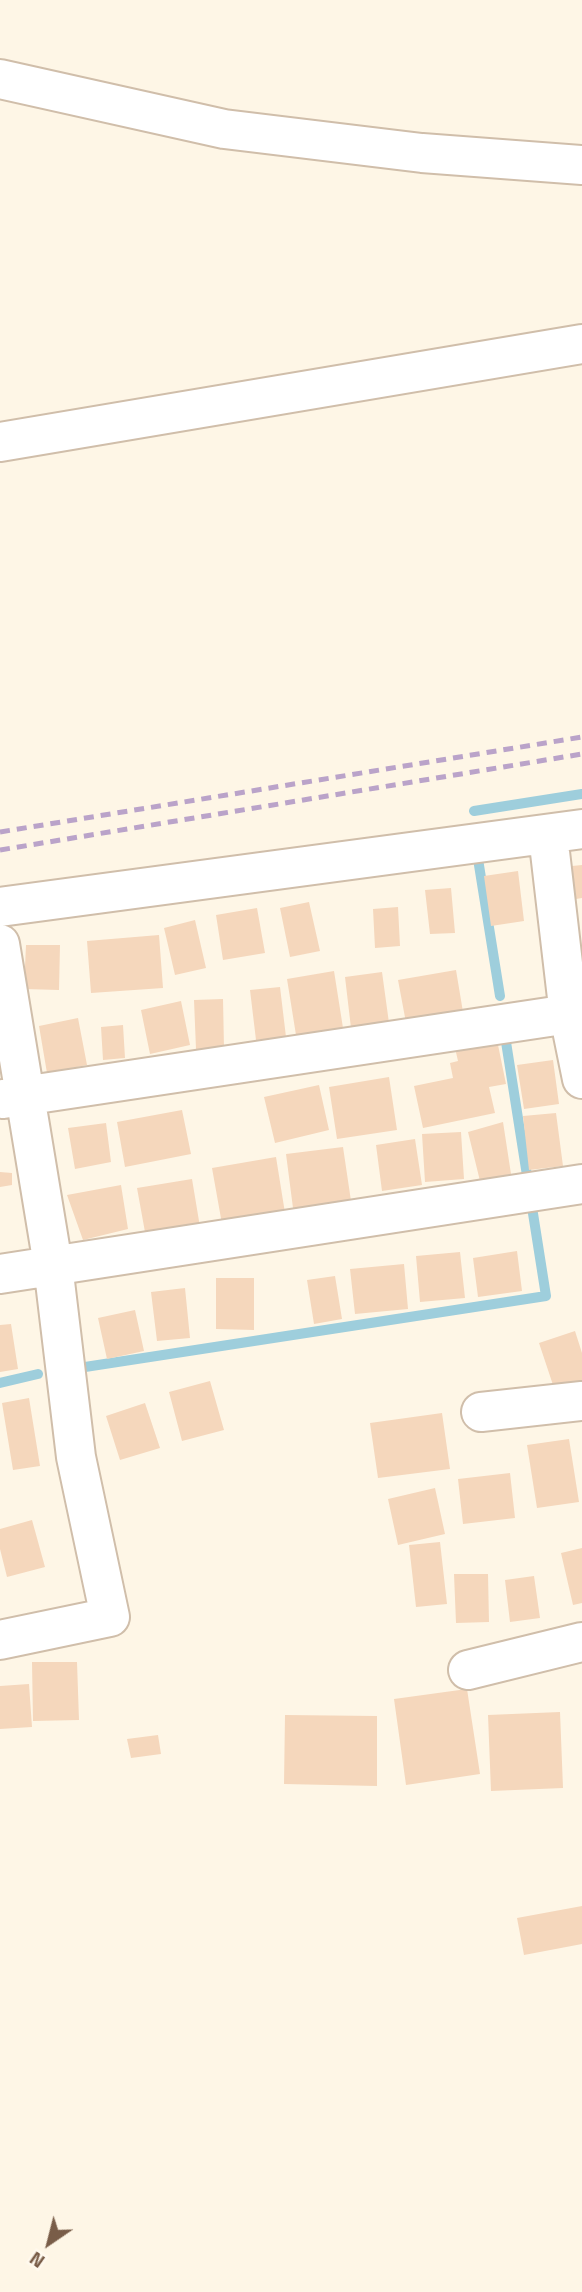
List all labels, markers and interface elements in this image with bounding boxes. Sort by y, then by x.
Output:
north arrow [14,2208,84,2278]
text: N [23,2245,50,2276]

